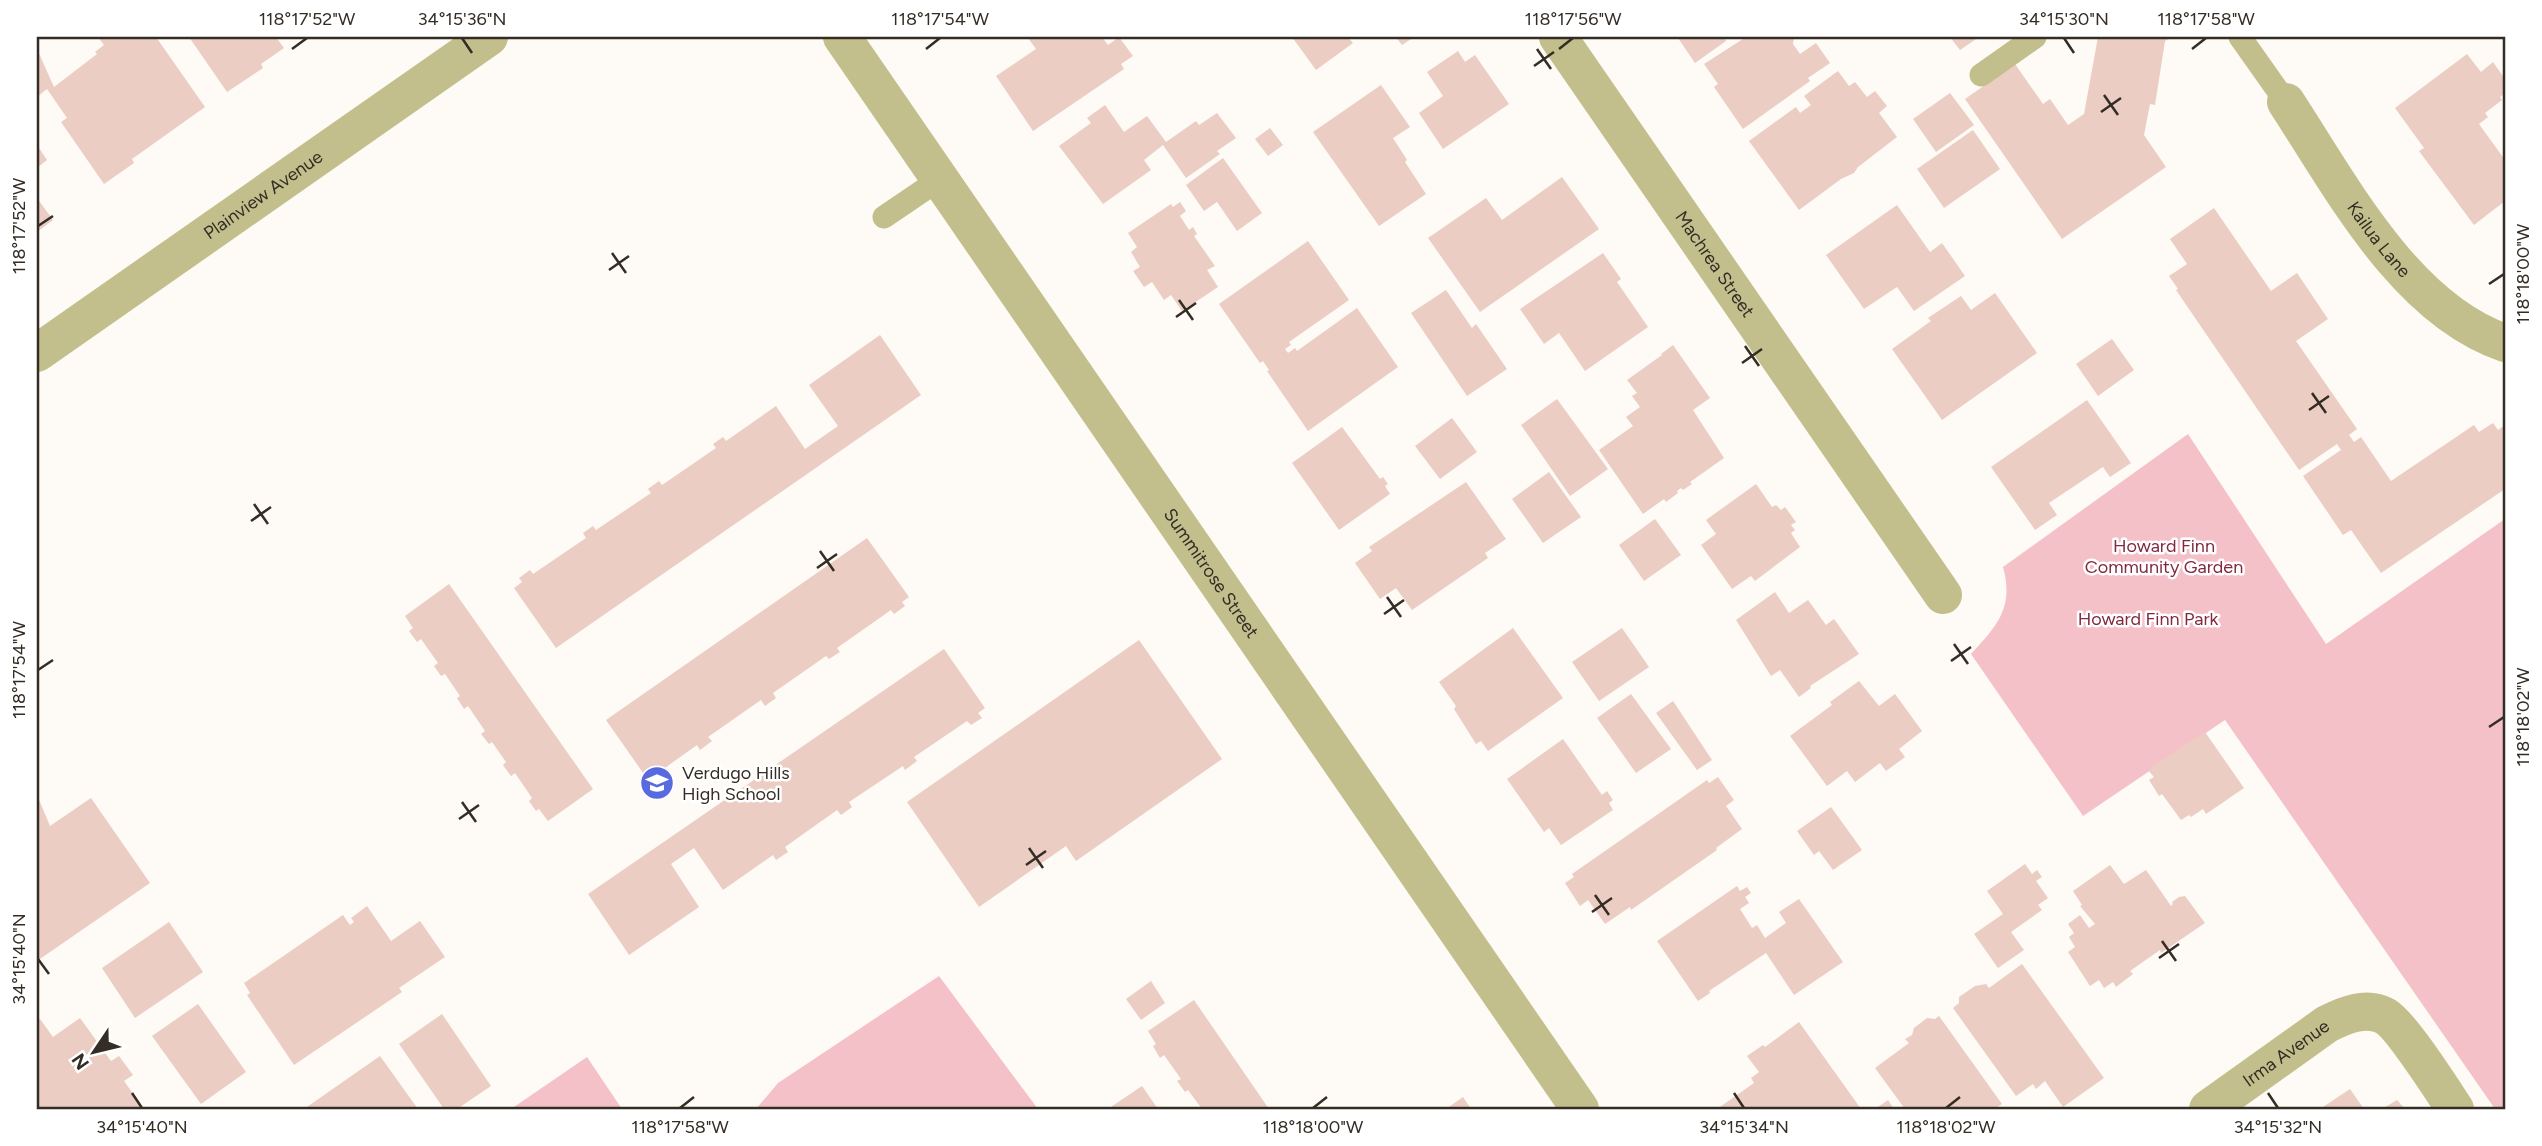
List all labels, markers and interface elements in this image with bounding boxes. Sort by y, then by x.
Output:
text: 118°17'52"W [259,8,356,30]
text: 34°15'36"N [418,8,506,30]
text: 118°17'54"W [891,8,990,30]
text: 118°17'56"W [1525,8,1622,30]
text: 34°15'30"N [2019,8,2109,30]
text: 118°17'58"W [2157,8,2256,30]
street label: Plainview Avenue [199,146,327,244]
text: 118°17'52"W [8,177,30,274]
street label: Kailua Lane [2342,197,2415,282]
street label: Machrea Street [1670,207,1759,322]
text: 118°18'00"W [2512,223,2534,324]
street label: Summitrose Street [1159,504,1264,642]
park label: Howard Finn Community Garden [2085,535,2243,578]
park label: Howard Finn Park [2078,608,2219,630]
text: 118°17'54"W [8,620,30,719]
text: 118°18'02"W [2512,667,2534,767]
place label: Verdugo Hills High School [682,762,790,805]
school or university icon: Verdugo Hills High School [638,764,676,802]
text: 34°15'40"N [8,913,30,1005]
street label: Irma Avenue [2239,1015,2334,1091]
north arrow [60,1016,130,1086]
text: N [67,1049,94,1074]
text: 34°15'40"N [96,1116,188,1138]
text: 118°17'58"W [631,1116,730,1138]
text: 118°18'00"W [1263,1116,1364,1138]
text: 34°15'34"N [1699,1116,1789,1138]
text: 118°18'02"W [1896,1116,1996,1138]
text: 34°15'32"N [2234,1116,2322,1138]

